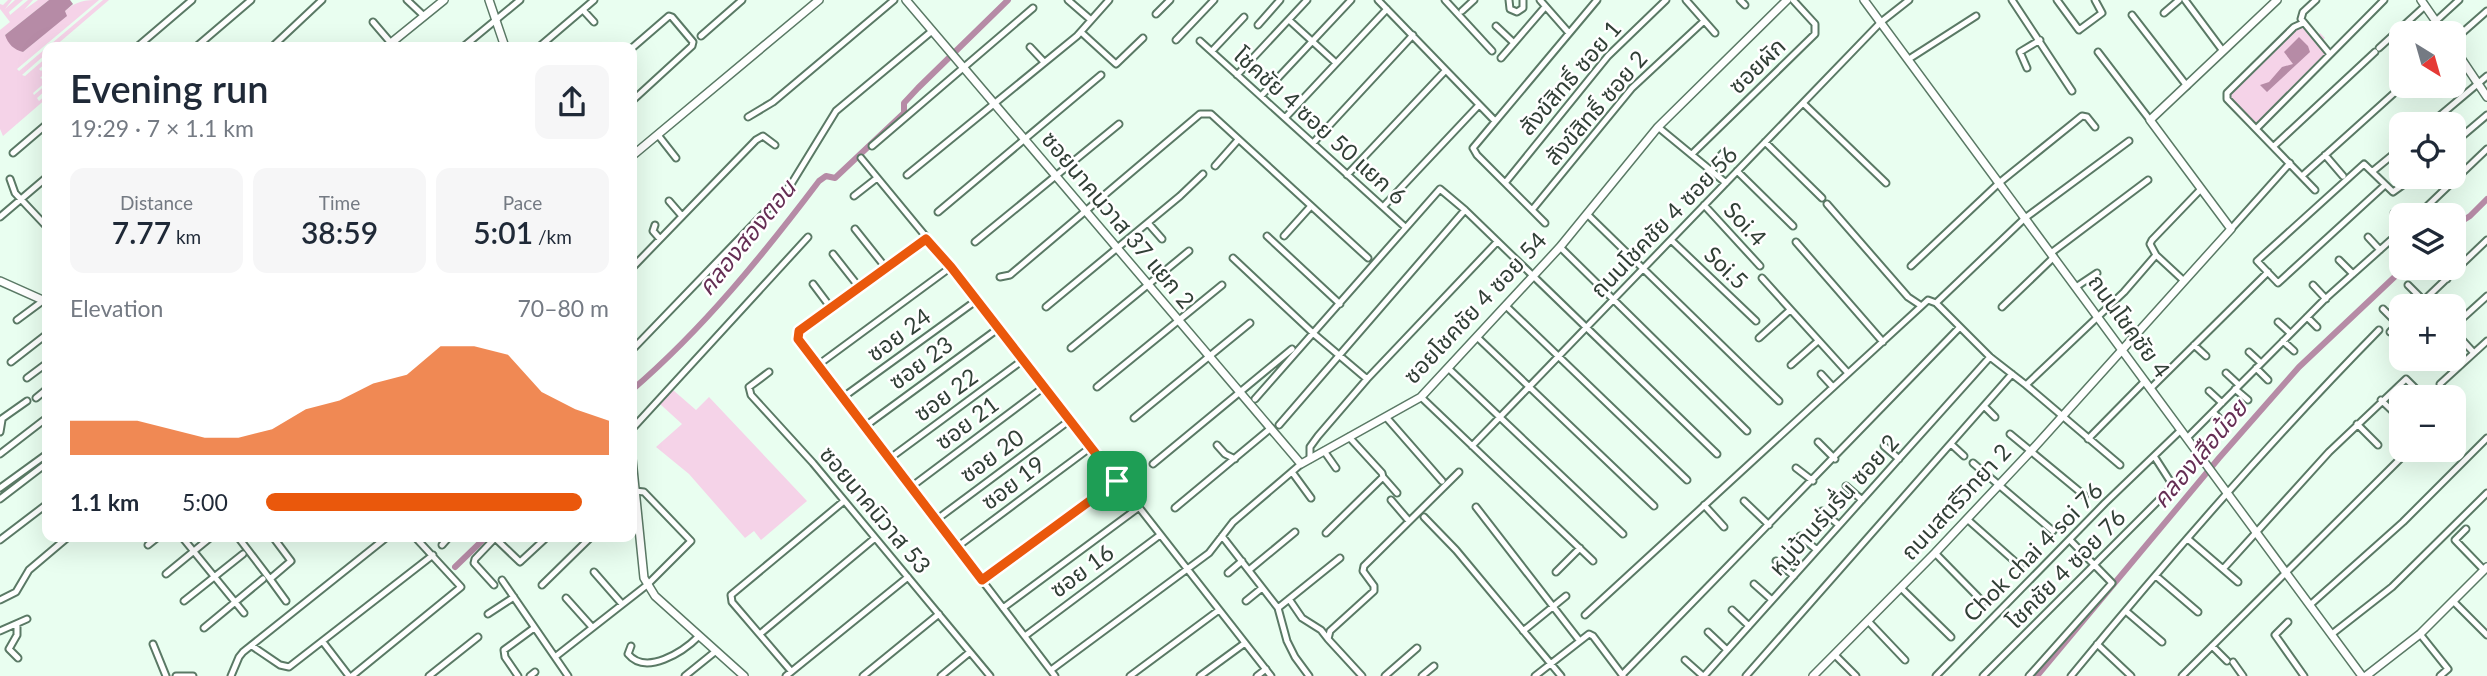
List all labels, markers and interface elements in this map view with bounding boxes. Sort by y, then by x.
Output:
street label: สังข์สิทธิ์ ซอย 1 [1512,14,1627,140]
north arrow [2389,21,2466,98]
map controls [2389,21,2466,462]
street label: ซอยผัก [1722,31,1791,99]
street label: โชคชัย 4 ซอย 50 แยก 6 [1229,41,1413,210]
street label: สังข์สิทธิ์ ซอย 2 [1538,44,1653,170]
text: Evening run [70,65,269,111]
button: share [535,65,609,139]
button: locate [2389,112,2466,189]
text: 19:29 · 7 × 1.1 km [70,114,254,142]
street label: ซอยนาคนวาส 37 แยก 2 [1036,125,1201,314]
street label: ถนนโชคชัย 4 ซอย 56 [1584,140,1743,303]
water label: คลองสองตอน [691,173,802,300]
text: Distance [120,191,193,214]
text: Time [319,191,360,214]
text: Pace [503,191,542,214]
street label: Soi.4 [1719,196,1773,251]
button: layers [2389,203,2466,280]
text: 7.77 [112,214,171,250]
text: 38:59 [301,214,378,250]
text: 5:01 [473,214,533,250]
text: km [171,225,201,248]
text: /km [533,225,572,248]
street label: ซอยโชคชัย 4 ซอย 54 [1397,226,1552,389]
street label: Soi.5 [1699,240,1754,295]
street label: ถนนโชคชัย 4 [2083,268,2177,383]
text: Elevation [70,294,163,322]
text: 70–80 m [517,294,609,322]
button: + [2389,294,2466,371]
street label: ซอย 24 [861,302,936,367]
street label: ซอย 23 [883,330,958,395]
street label: ซอย 22 [908,362,983,427]
button: − [2389,385,2466,462]
street label: ซอย 21 [929,389,1004,455]
water label: คลองเสือน้อย [2145,392,2254,513]
street label: ซอย 20 [954,423,1029,488]
street label: หมู่บ้านร่มรื่น ซอย 2 [1762,427,1905,582]
street label: ถนนสตรีวิทยา 2 [1894,437,2016,565]
street label: ซอยนาคนิวาส 53 [814,440,937,579]
street label: ซอย 19 [975,449,1050,515]
pin [1087,451,1147,511]
icon: arrive [1098,462,1136,500]
street label: Chok chai 4 soi 76 [1957,476,2108,627]
text: 1.1 km [70,488,139,516]
text: 5:00 [182,488,228,516]
street label: โชคชัย 4 ซอย 76 [2000,503,2131,634]
street label: ซอย 16 [1044,538,1119,603]

